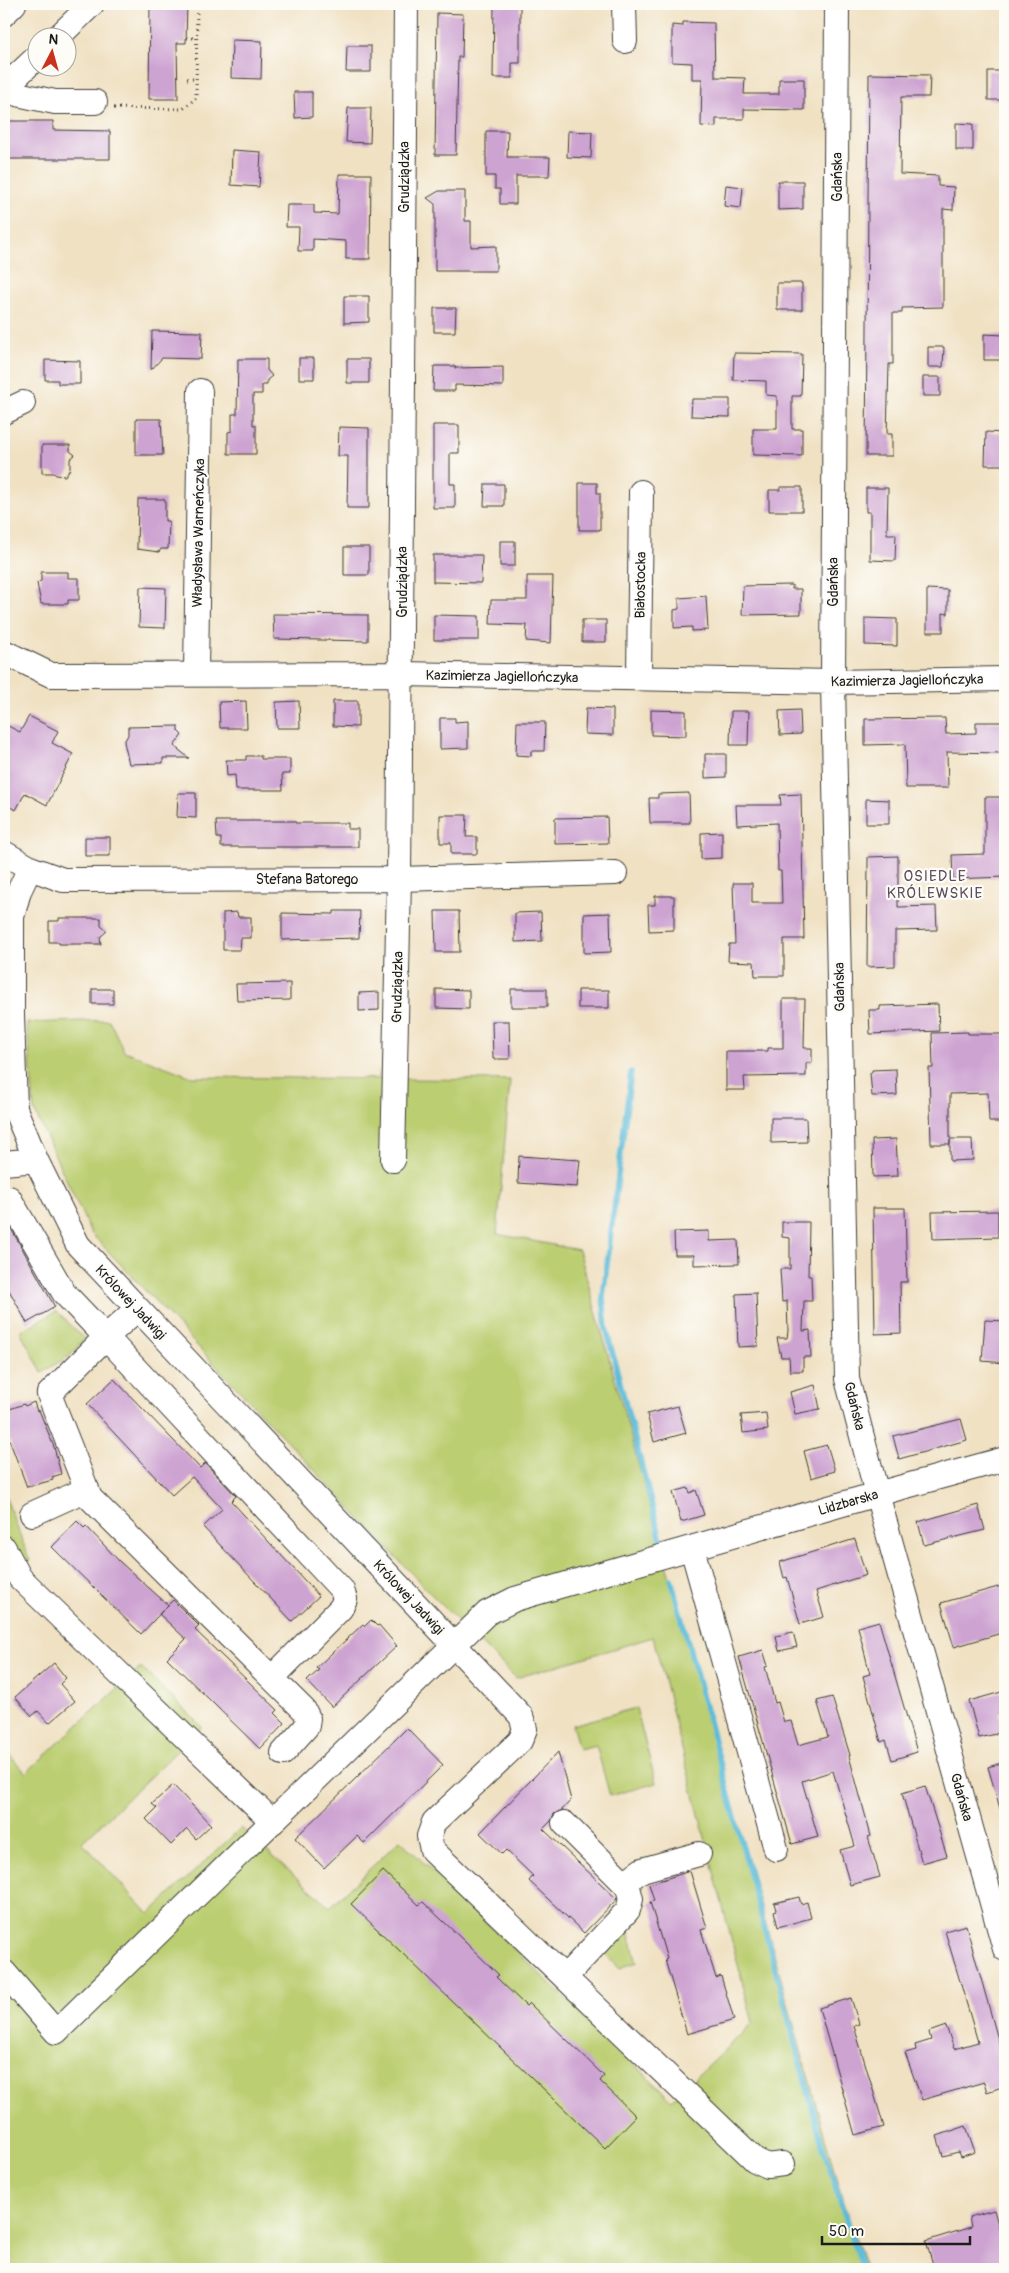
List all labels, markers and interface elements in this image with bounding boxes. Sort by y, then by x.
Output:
north arrow [28,28,78,78]
text: N [48,31,59,49]
street label: Grudziądzka [396,141,413,213]
street label: Gdańska [829,152,846,202]
street label: Władysława Warneńczyka [189,458,208,608]
street label: Grudziądzka [394,546,411,618]
street label: Białostocka [631,551,650,619]
street label: Gdańska [825,557,842,607]
street label: Kazimierza Jagiellończyka [426,667,578,686]
street label: Kazimierza Jagiellończyka [831,671,983,690]
district label: OSIEDLE KRÓLEWSKIE [887,867,983,903]
street label: Stefana Batorego [256,871,359,888]
street label: Grudziądzka [388,951,407,1023]
street label: Gdańska [831,962,848,1012]
street label: Królowej Jadwigi [92,1261,170,1344]
street label: Gdańska [840,1380,869,1432]
street label: Lidzbarska [816,1486,880,1519]
street label: Królowej Jadwigi [370,1556,448,1639]
street label: Gdańska [947,1771,976,1823]
scale bar [822,2213,969,2245]
text: 50 m [829,2222,864,2241]

